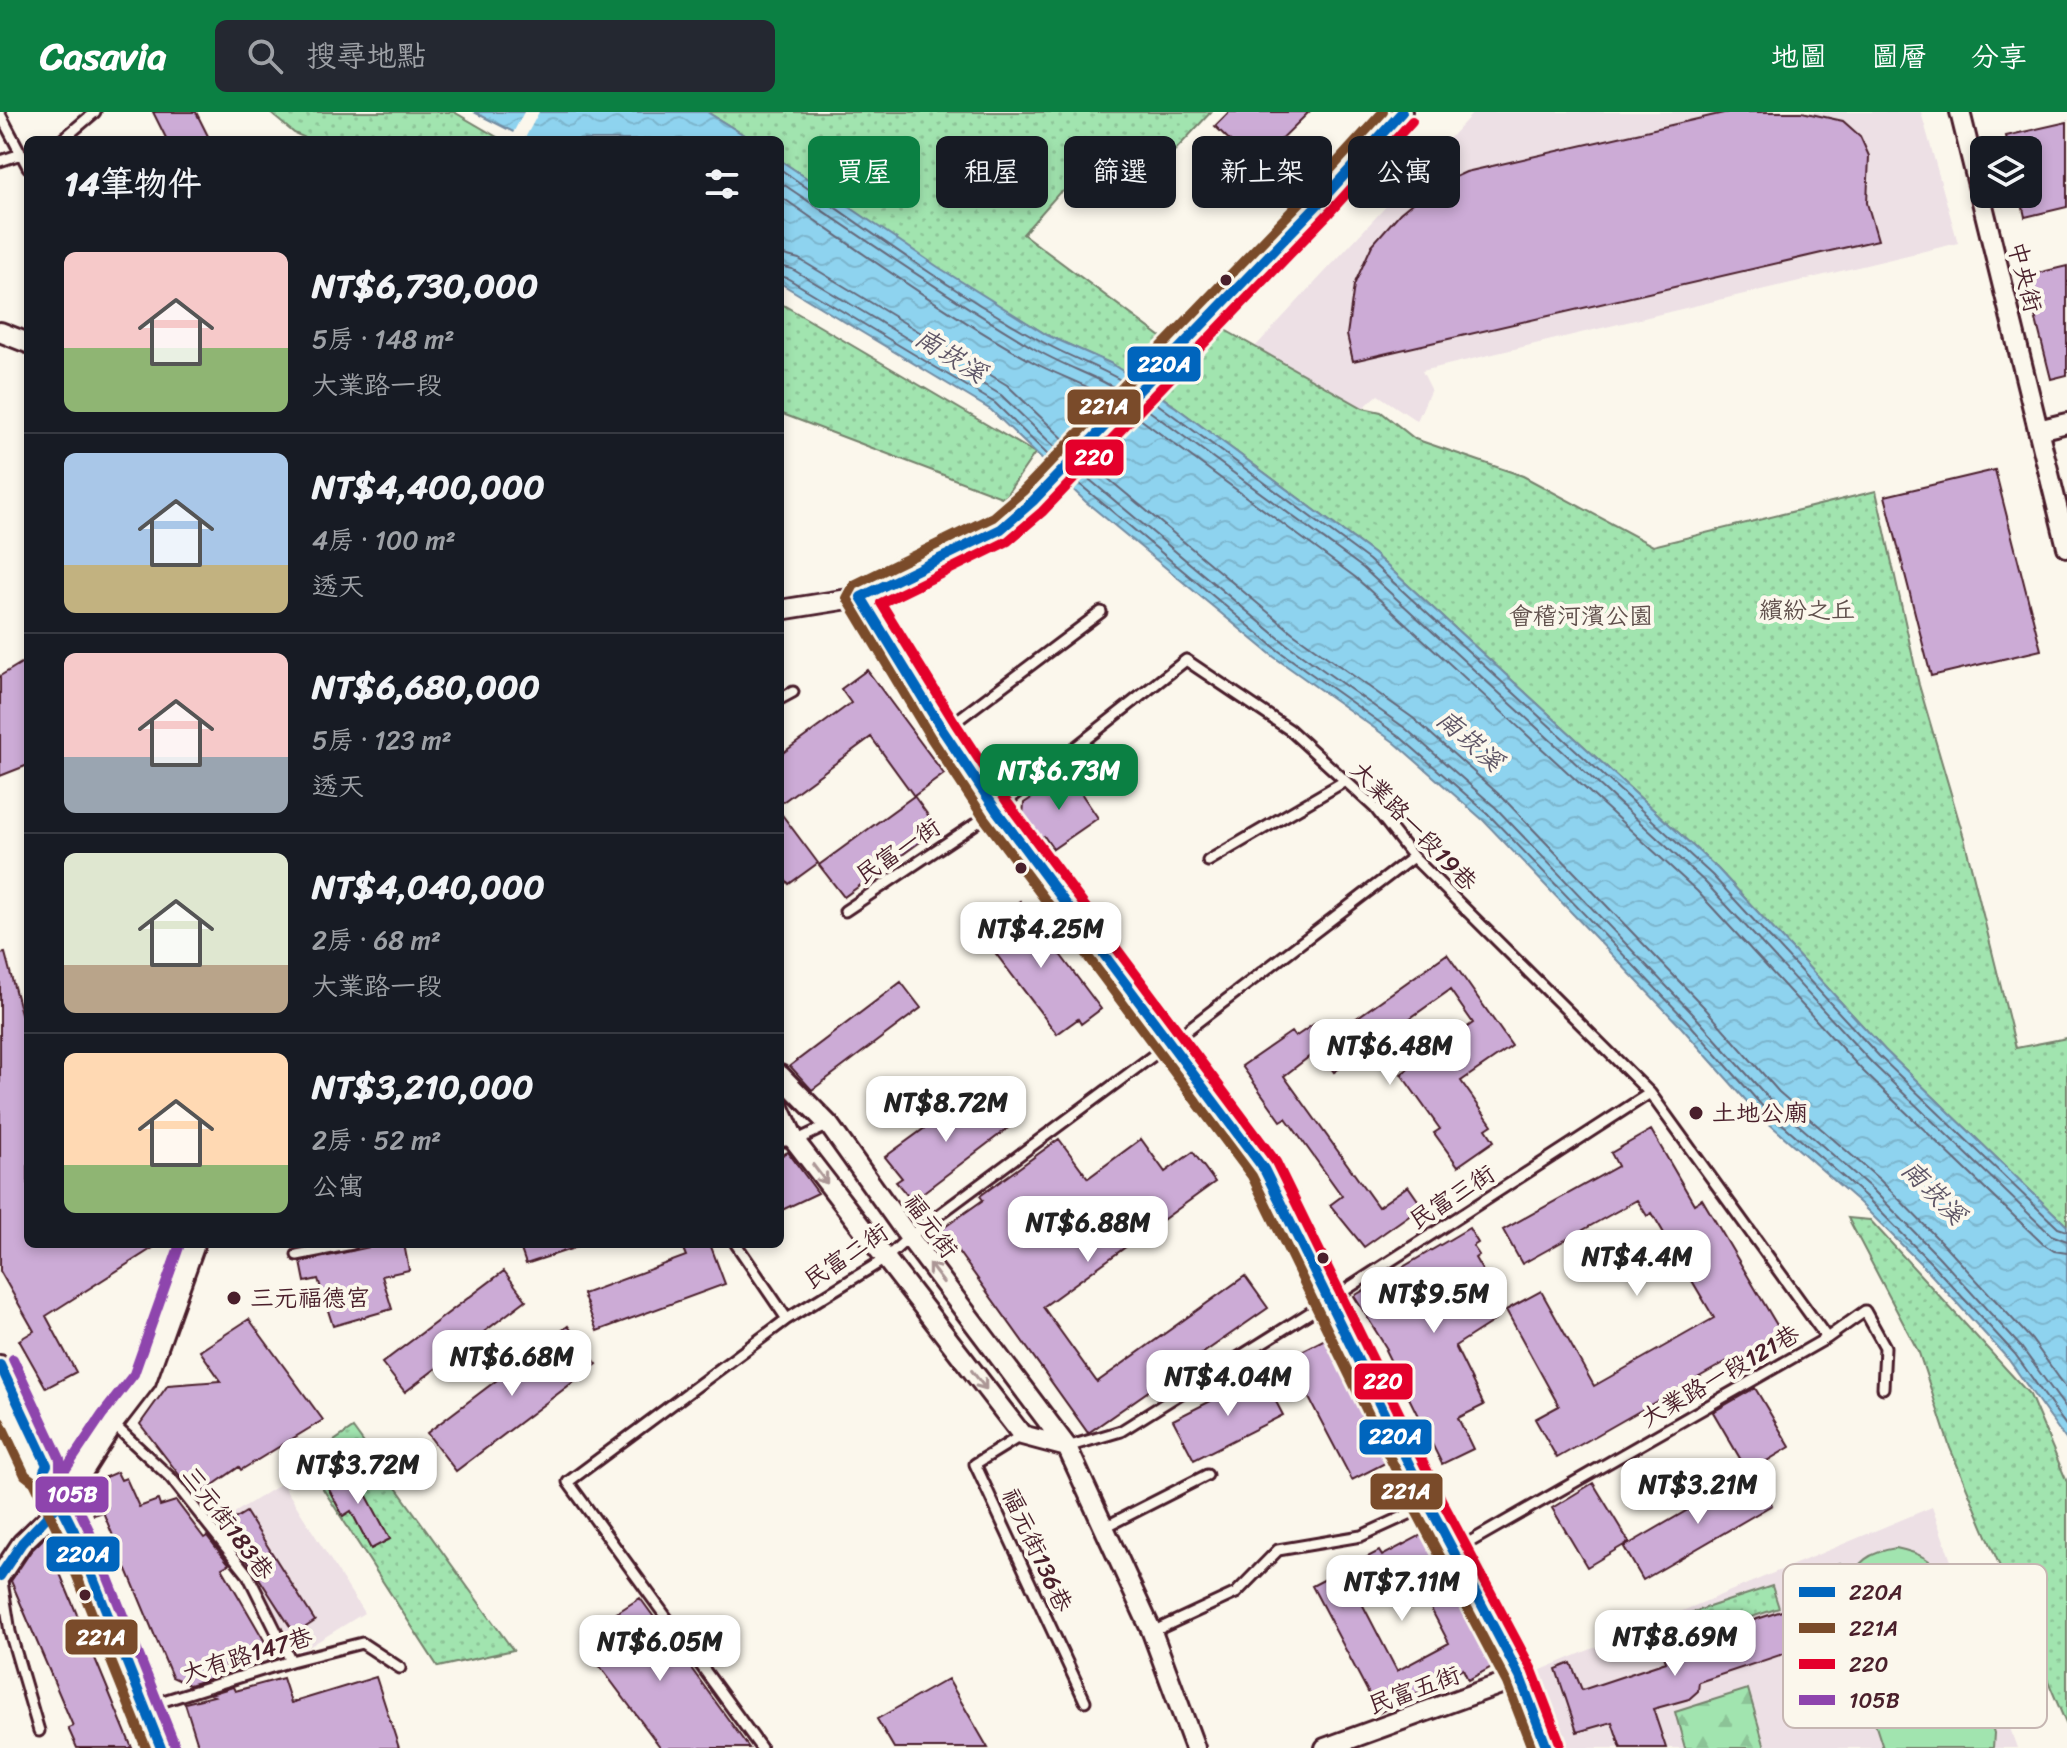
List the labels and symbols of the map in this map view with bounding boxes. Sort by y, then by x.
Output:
street label: 中央街 [1996,237,2054,317]
unlabelled marker [1218,272,1234,288]
water label: 南崁溪 [906,315,998,396]
line badge: 220A [1126,345,1202,383]
text: 220A [1136,345,1191,384]
text: 221A [1078,387,1129,426]
line badge: 221A [1066,388,1142,426]
line badge: 220 [1064,438,1125,477]
text: 220 [1073,438,1114,477]
park label: 繽紛之丘 [1759,589,1855,631]
park label: 會稽河濱公園 [1509,595,1653,637]
water label: 南崁溪 [1425,697,1516,784]
pin: NT$6.73M [976,744,1142,812]
street label: 大業路一段19巷 [1340,751,1488,901]
street label: 民富一街 [846,807,950,895]
unlabelled marker [1013,860,1029,876]
pin: NT$4.25M [958,902,1124,970]
pin: NT$6.48M [1307,1019,1473,1087]
pin: NT$8.72M [863,1076,1029,1144]
place label: 土地公廟 [1712,1092,1808,1134]
marker: 土地公廟 [1687,1104,1705,1122]
water label: 南崁溪 [1890,1148,1979,1237]
street label: 民富三街 [1400,1153,1504,1241]
one-way arrow [811,1163,828,1184]
street label: 福元街 [893,1185,969,1267]
pin: NT$6.88M [1005,1196,1171,1264]
street label: 民富二街 [794,1212,898,1300]
pin: NT$4.4M [1563,1230,1711,1298]
unlabelled marker [1315,1250,1331,1266]
one-way arrow [927,1263,944,1284]
pin: NT$9.5M [1360,1267,1508,1335]
place label: 三元福德宮 [250,1277,370,1319]
marker: 三元福德宮 [225,1289,243,1307]
street label: 大業路一段121巷 [1632,1313,1808,1439]
pin: NT$6.68M [429,1330,595,1398]
pin: NT$4.04M [1145,1350,1311,1418]
line badge: 220 [1353,1362,1414,1401]
text: 220 [1362,1362,1403,1401]
one-way arrow [970,1369,987,1390]
text: 220A [1367,1417,1422,1456]
line badge: 220A [1358,1418,1433,1456]
pin: NT$3.72M [275,1438,441,1506]
street label: 三元街183巷 [171,1457,285,1589]
pin: NT$3.21M [1615,1458,1781,1526]
line badge: 221A [1369,1472,1444,1511]
text: 221A [1380,1472,1431,1511]
line badge: 105B [34,1475,110,1514]
text: 105B [47,1475,97,1514]
street label: 福元街136巷 [990,1481,1084,1619]
line badge: 220A [45,1535,121,1573]
text: 220A [55,1535,110,1574]
pin: NT$7.11M [1319,1555,1485,1623]
legend [1783,1564,2047,1728]
text: 220A [1849,1573,1903,1612]
unlabelled marker [77,1587,93,1603]
text: 221A [1849,1609,1898,1648]
pin: NT$8.69M [1592,1610,1758,1678]
street label: 大有路147巷 [176,1615,318,1695]
pin: NT$6.05M [577,1615,743,1683]
line badge: 221A [64,1618,139,1656]
text: 221A [75,1618,126,1657]
text: 220 [1849,1645,1888,1684]
street label: 民富五街 [1362,1654,1466,1726]
text: 105B [1849,1681,1900,1720]

